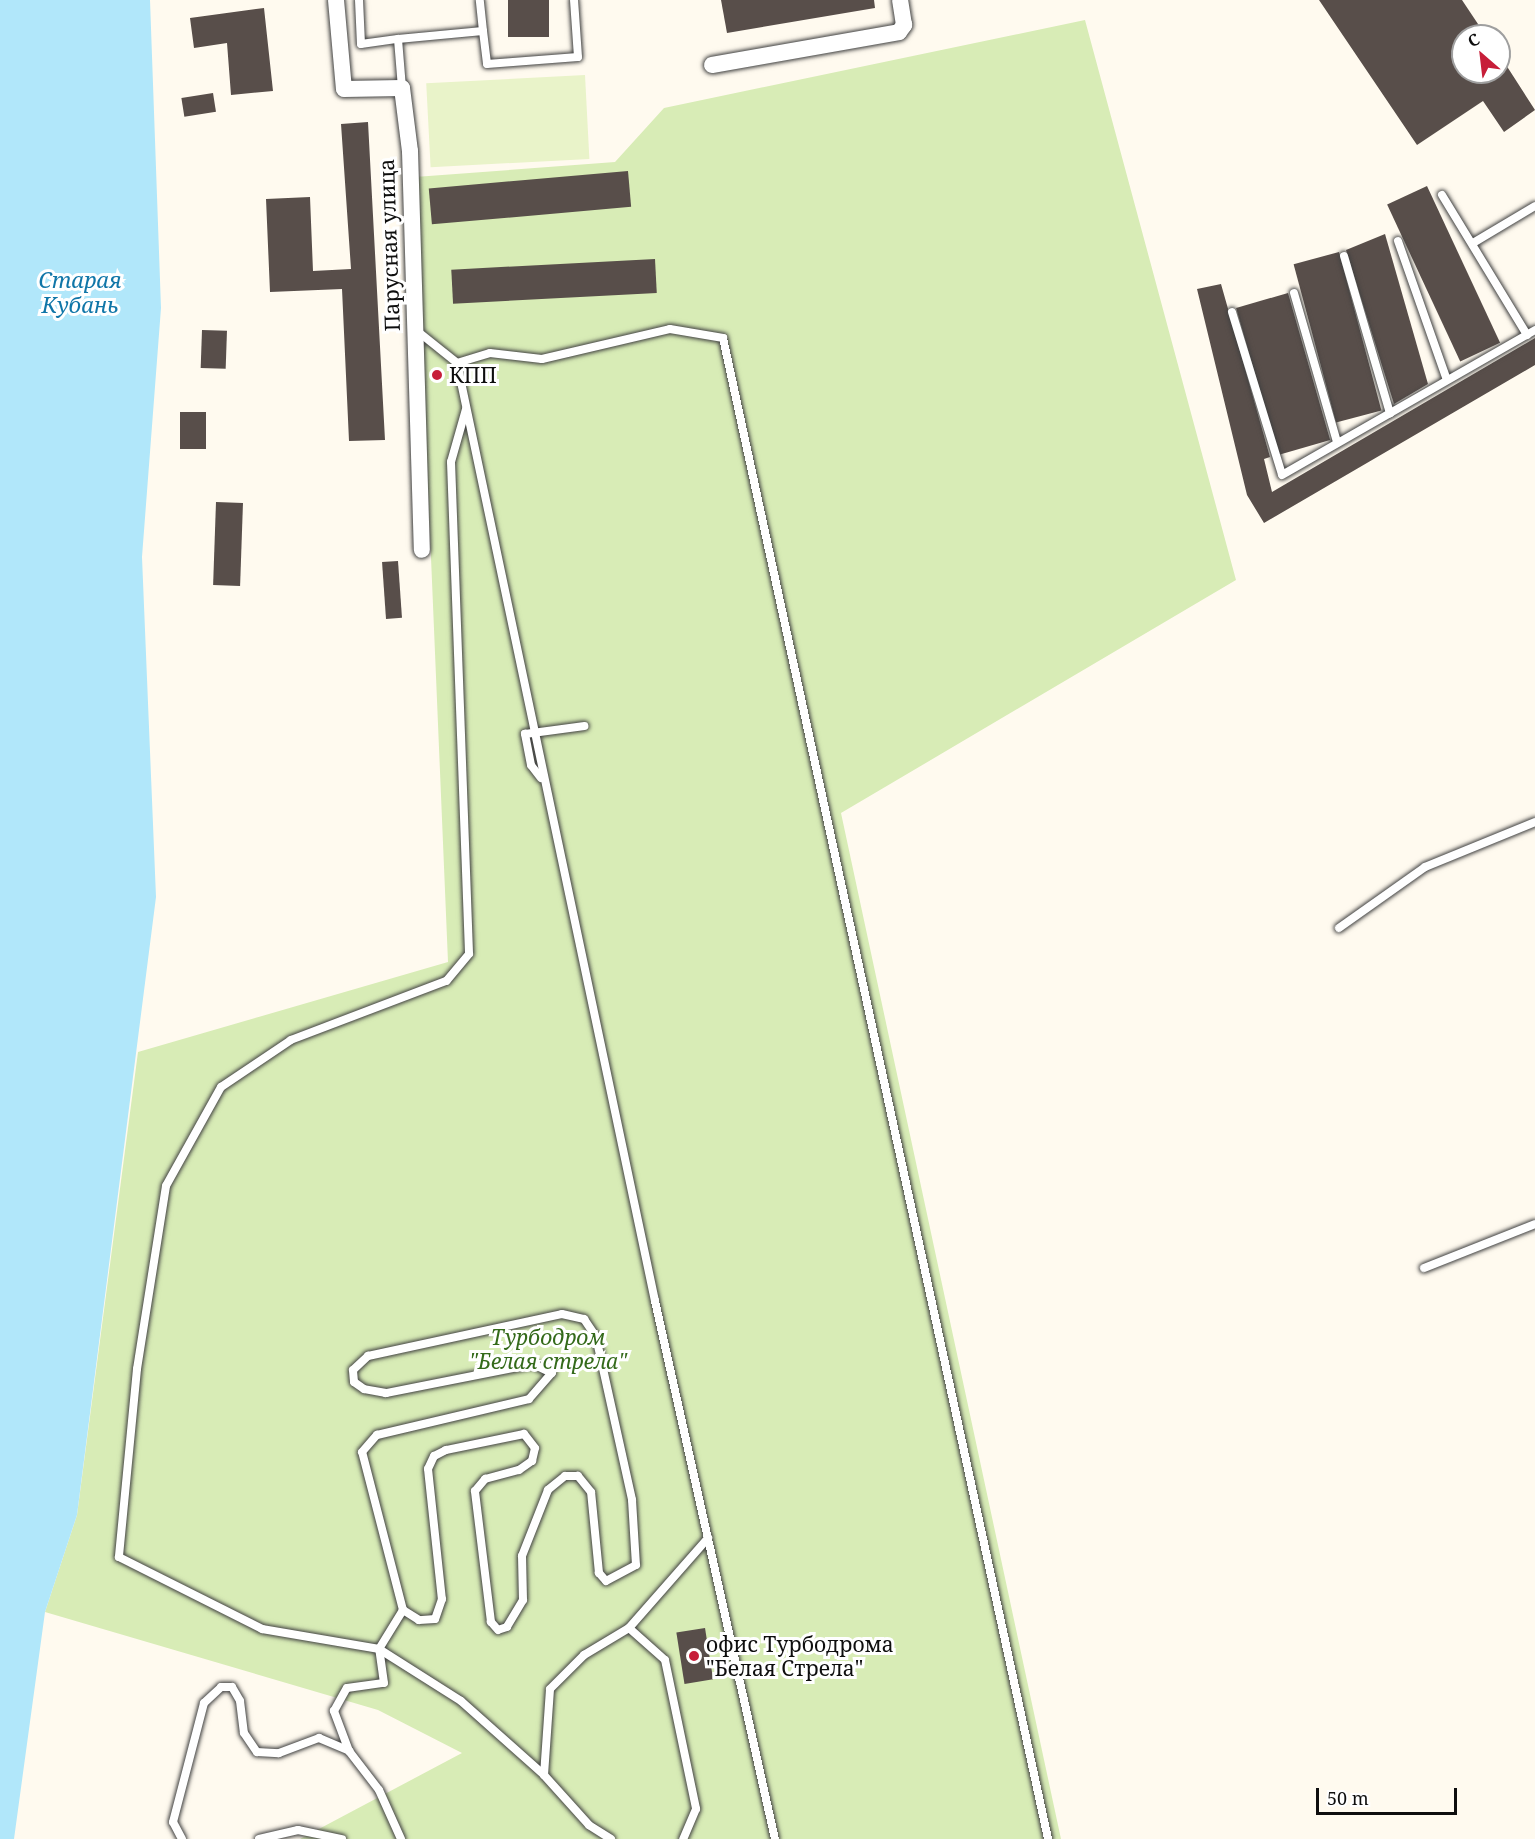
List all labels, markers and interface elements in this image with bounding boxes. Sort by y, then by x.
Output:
north arrow [1451,24,1511,84]
text: С [1464,28,1483,52]
street label: Парусная улица [373,158,405,332]
water label: Старая Кубань [38,266,122,318]
place label: КПП [449,362,497,388]
marker: КПП [430,368,444,382]
park label: Турбодром "Белая стрела" [469,1324,627,1374]
place label: офис Турбодрома "Белая Стрела" [706,1631,894,1681]
marker: офис Турбодрома "Белая Стрела" [687,1649,701,1663]
scale bar [1319,1776,1460,1814]
text: 50 m [1327,1786,1369,1810]

